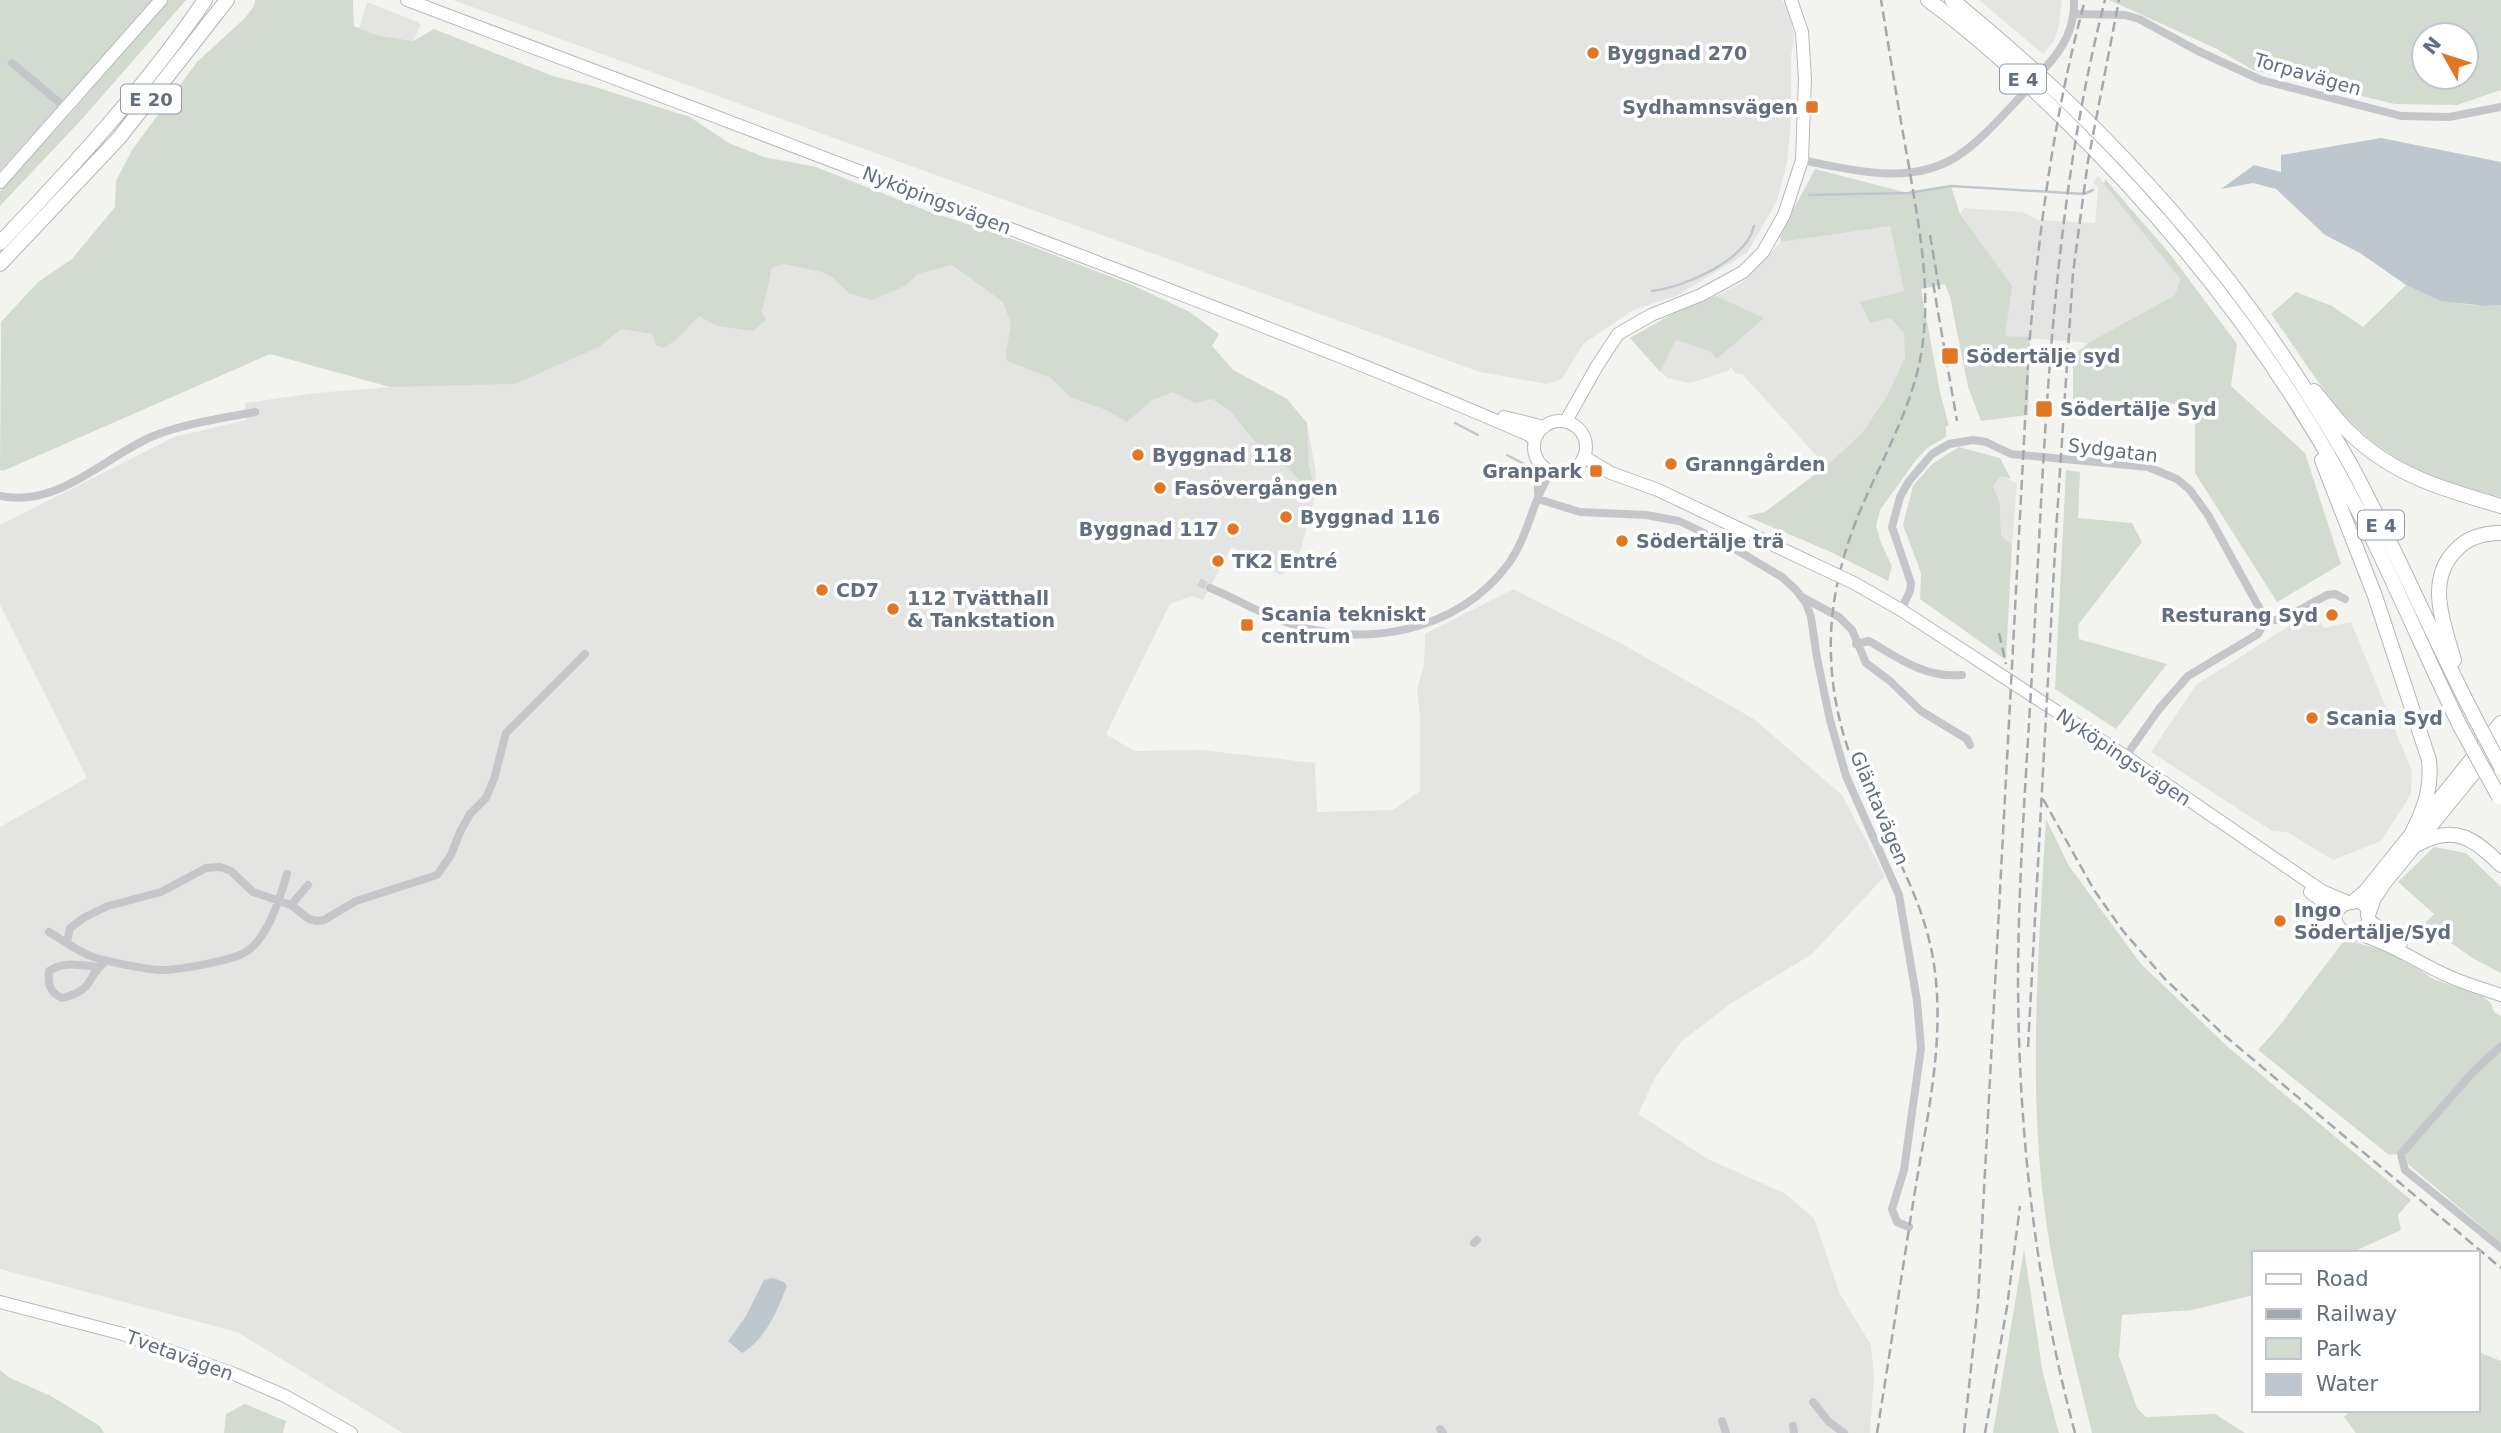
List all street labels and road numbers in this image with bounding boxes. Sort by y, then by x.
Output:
street label: Torpavägen [2251,48,2364,100]
road number: E 4 [2000,64,2046,94]
road number: E 20 [121,84,181,114]
street label: Nyköpingsvägen [860,162,1014,238]
street label: Sydgatan [2067,434,2159,466]
road number: E 4 [2358,510,2404,540]
street label: Nyköpingsvägen [2053,704,2195,810]
street label: Gläntavägen [1846,748,1914,868]
street label: Tvetavägen [123,1325,237,1385]

